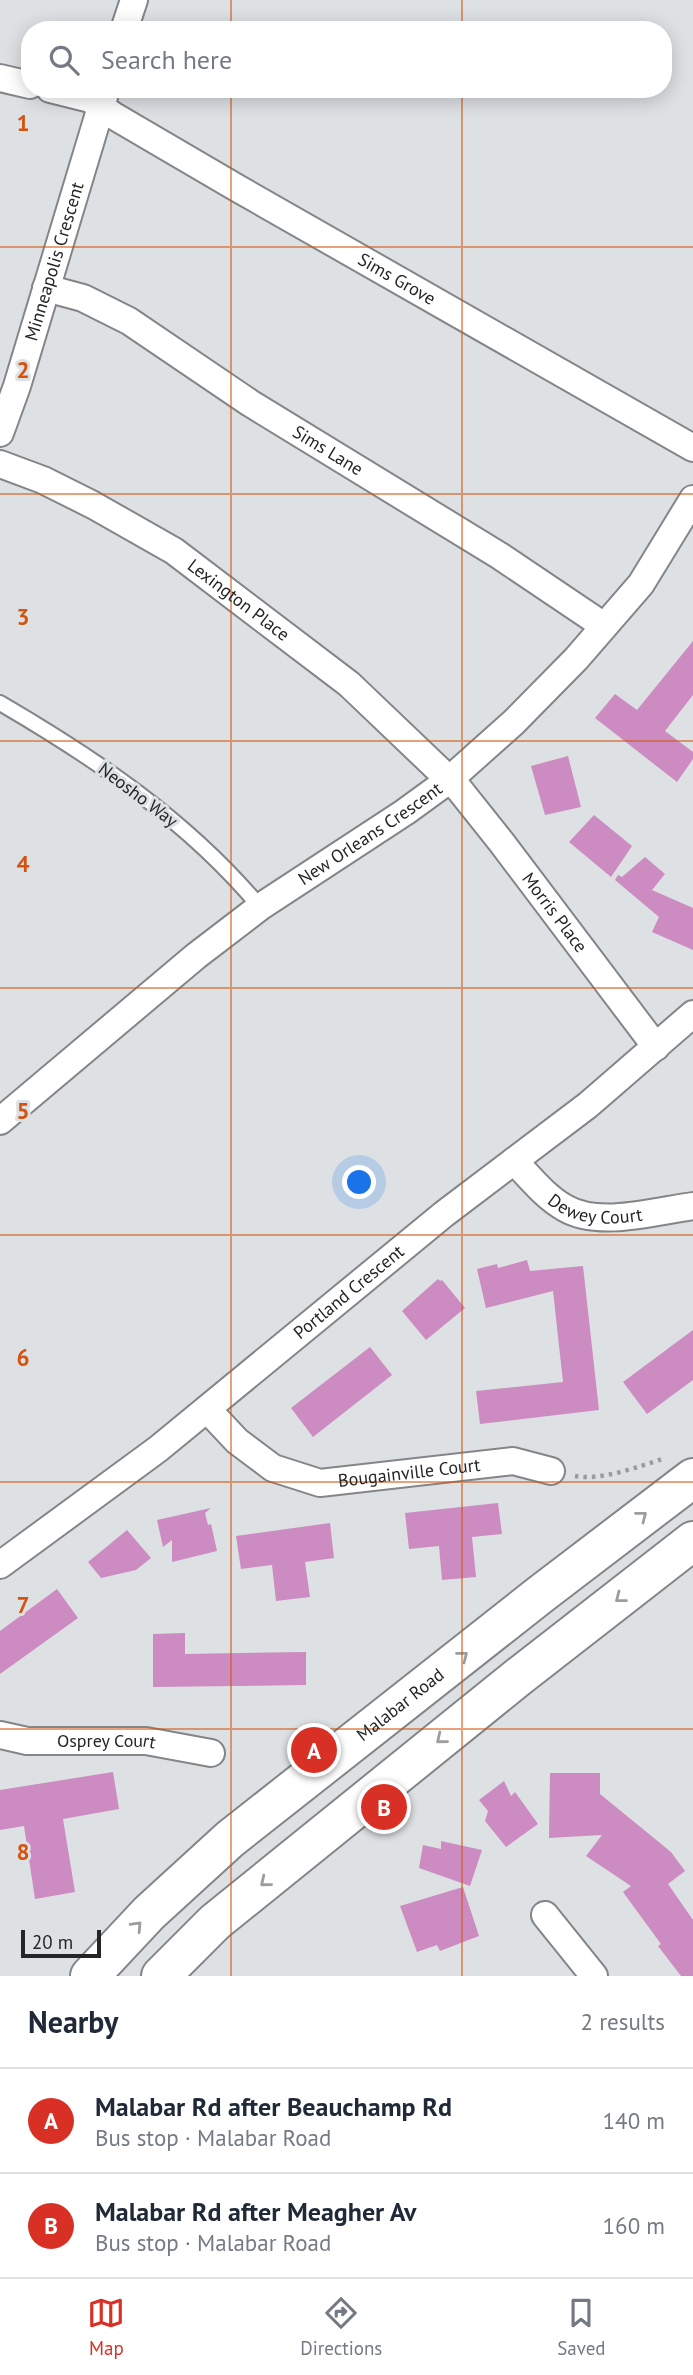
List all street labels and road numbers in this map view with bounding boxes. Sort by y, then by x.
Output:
street label: Minneapolis Crescent [19,179,89,343]
street label: Sims Grove [354,247,440,310]
street label: Sims Lane [289,420,367,480]
street label: Lexington Place [183,554,294,646]
street label: Neosho Way [94,757,183,832]
street label: New Orleans Crescent [294,777,446,890]
street label: Morris Place [517,868,593,957]
street label: Dewey Court [544,1188,644,1229]
street label: Portland Crescent [289,1240,408,1344]
street label: Bougainville Court [337,1453,482,1492]
street label: Malabar Road [352,1663,449,1746]
street label: Osprey Court [57,1729,158,1754]

